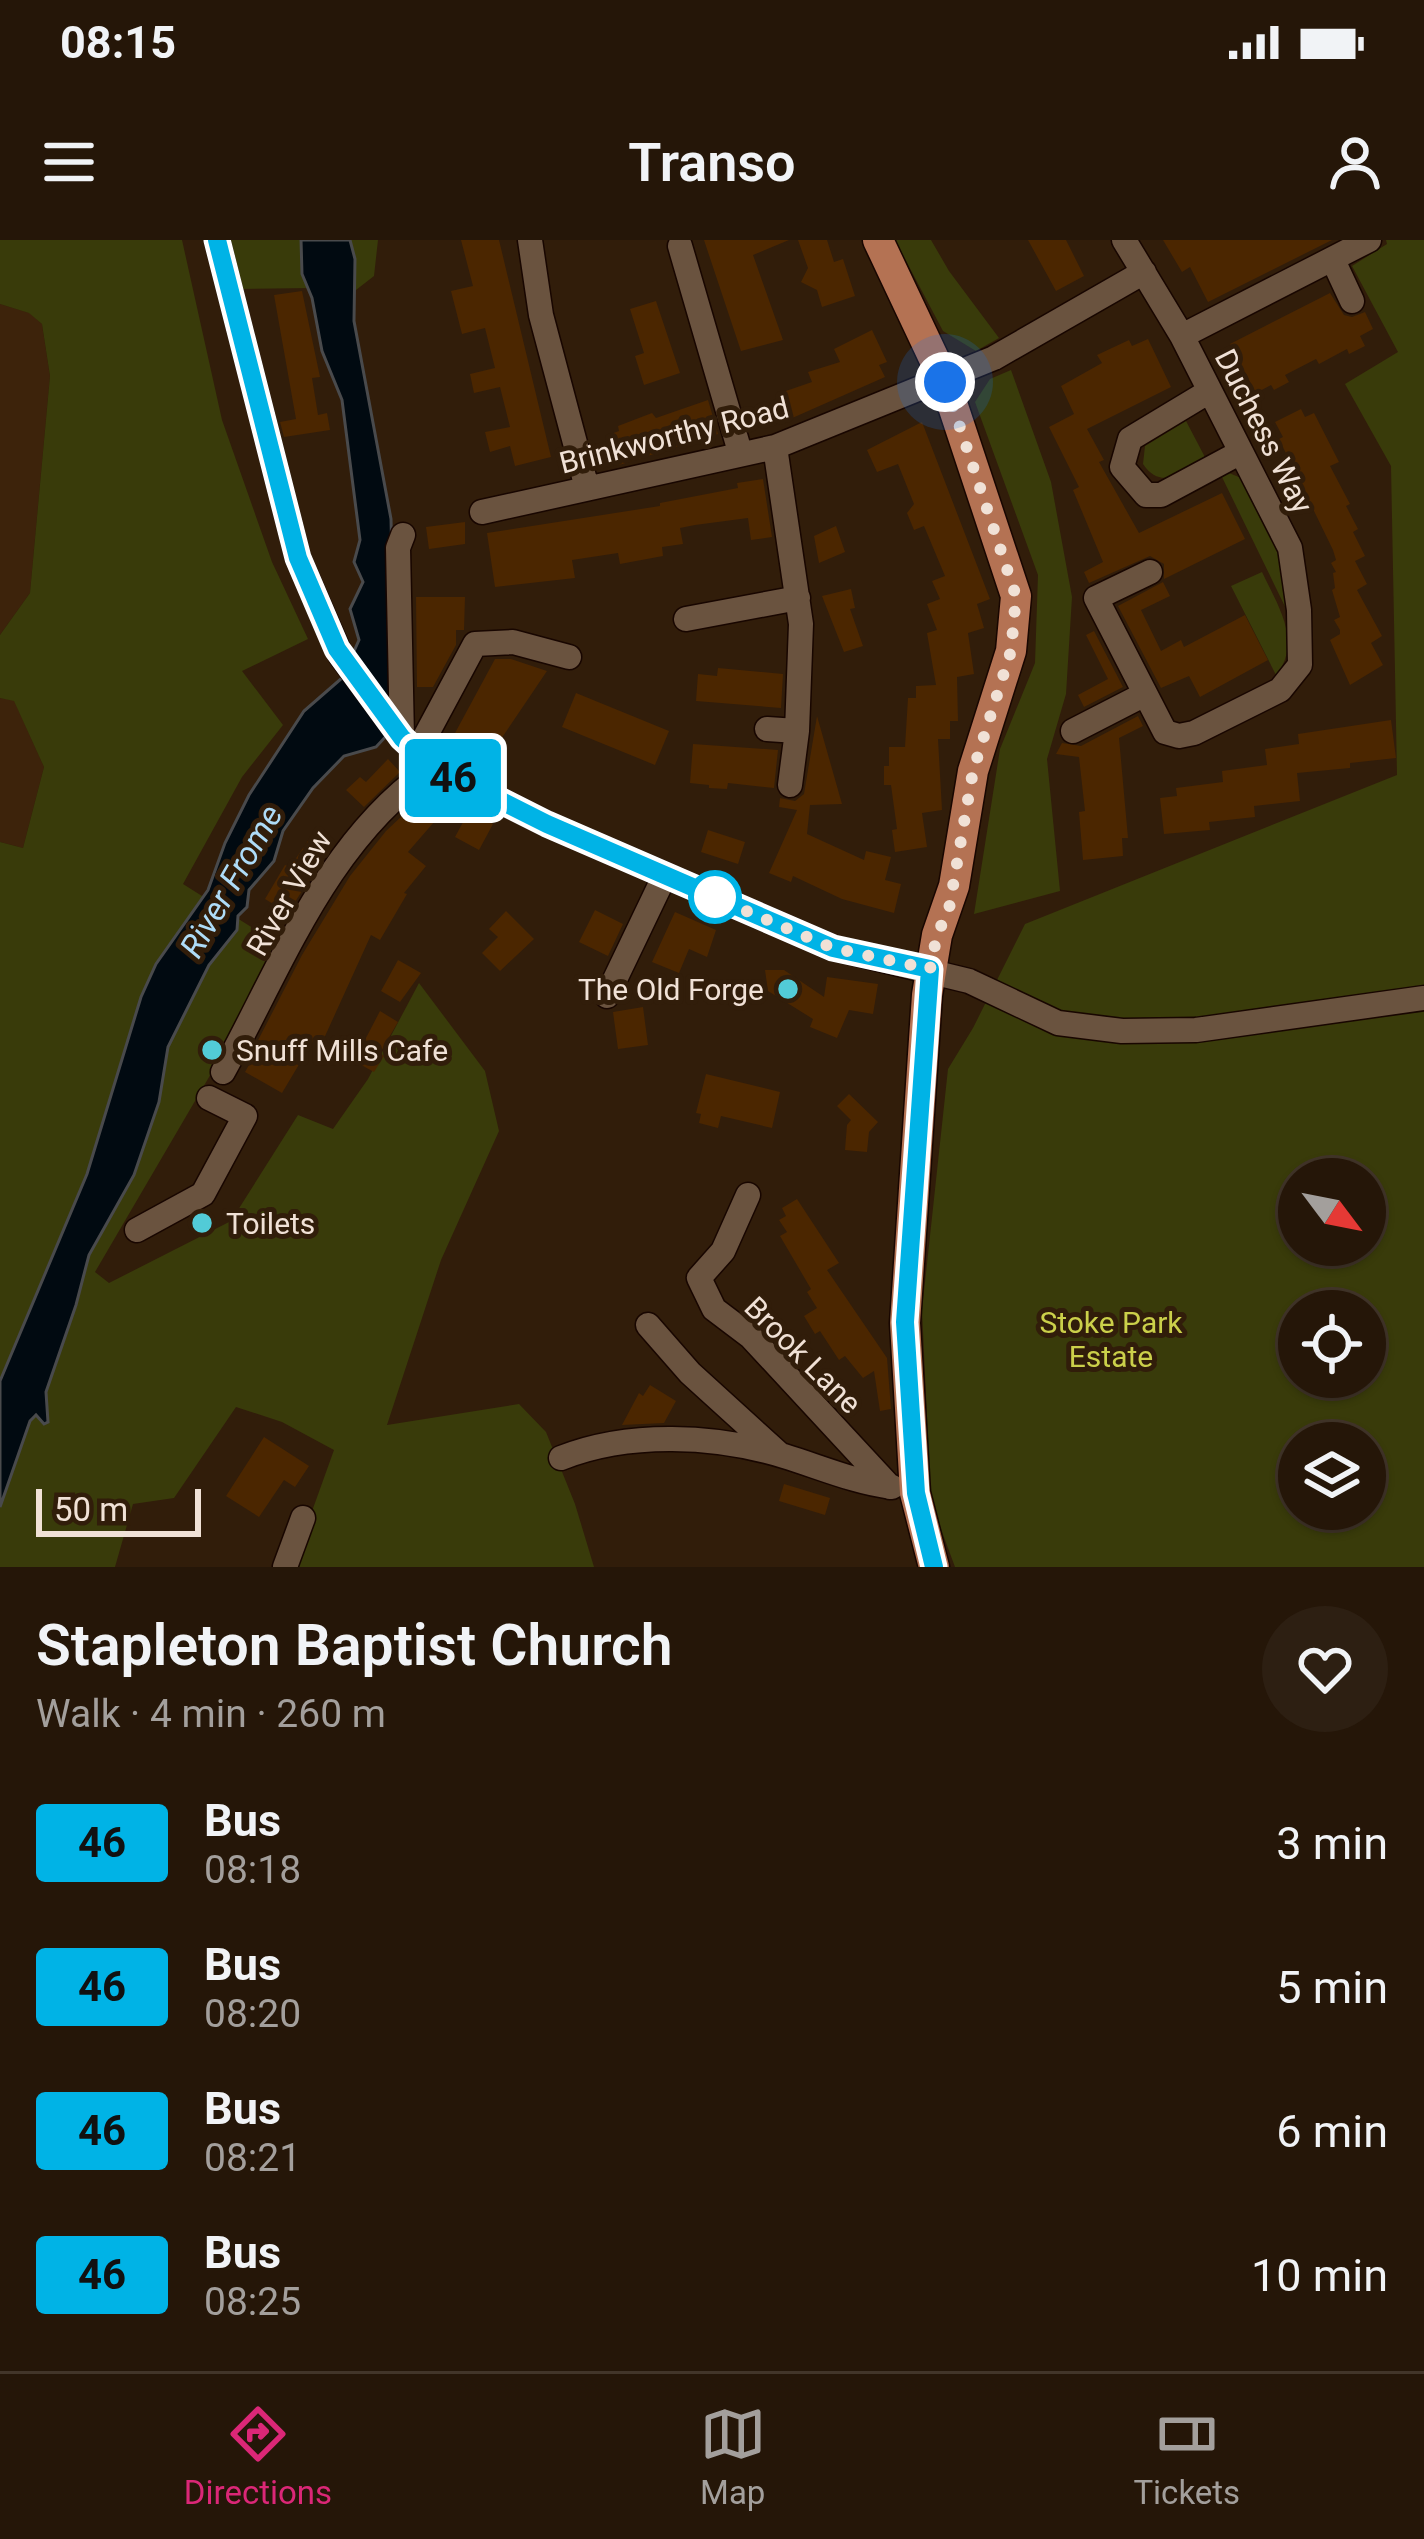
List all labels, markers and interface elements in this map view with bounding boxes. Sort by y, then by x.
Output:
text: 08:15 [60,16,176,69]
icon: menu [36,129,102,195]
icon: person [1322,129,1388,195]
text: Transo [628,131,796,194]
street label: Duchess Way [1208,343,1320,519]
your location [915,352,975,412]
street label: Brinkworthy Road [556,390,792,480]
line badge: 46 [399,739,507,817]
text: 46 [429,753,477,802]
water label: River Frome [172,798,290,964]
street label: River View [239,824,339,962]
unlabelled marker [690,872,740,922]
place label: The Old Forge [578,972,764,1007]
marker: The Old Forge [775,976,801,1002]
place label: Snuff Mills Cafe [236,1033,448,1068]
marker: Snuff Mills Cafe [199,1037,225,1063]
north arrow [1278,1158,1386,1266]
map controls [1278,1158,1386,1530]
place label: Toilets [226,1206,315,1241]
marker: Toilets [189,1210,215,1236]
street label: Brook Lane [737,1289,869,1421]
button: locate [1278,1290,1386,1398]
park label: Stoke Park Estate [1039,1305,1183,1374]
button: layers [1278,1422,1386,1530]
scale bar [36,1483,201,1536]
text: 50 m [54,1490,128,1529]
button: heart [1262,1606,1388,1732]
text: Stapleton Baptist Church [36,1612,673,1679]
text: Walk · 4 min · 260 m [36,1691,386,1737]
text: Bus [204,1794,281,1847]
text: 3 min [1276,1817,1388,1870]
text: 46 [78,1818,126,1867]
text: 08:18 [204,1847,301,1893]
text: Bus [204,1938,281,1991]
text: 5 min [1276,1961,1388,2014]
text: 46 [78,1962,126,2011]
text: 08:20 [204,1991,301,2037]
text: Bus [204,2082,281,2135]
text: 6 min [1276,2105,1388,2158]
text: 46 [78,2106,126,2155]
text: 08:21 [204,2135,301,2181]
text: Bus [204,2226,281,2279]
text: 10 min [1251,2249,1388,2302]
text: 46 [78,2250,126,2299]
text: 08:25 [204,2279,301,2325]
tab: Directions [184,2401,332,2512]
tab: Map [700,2401,766,2512]
tab: Tickets [1133,2401,1240,2512]

